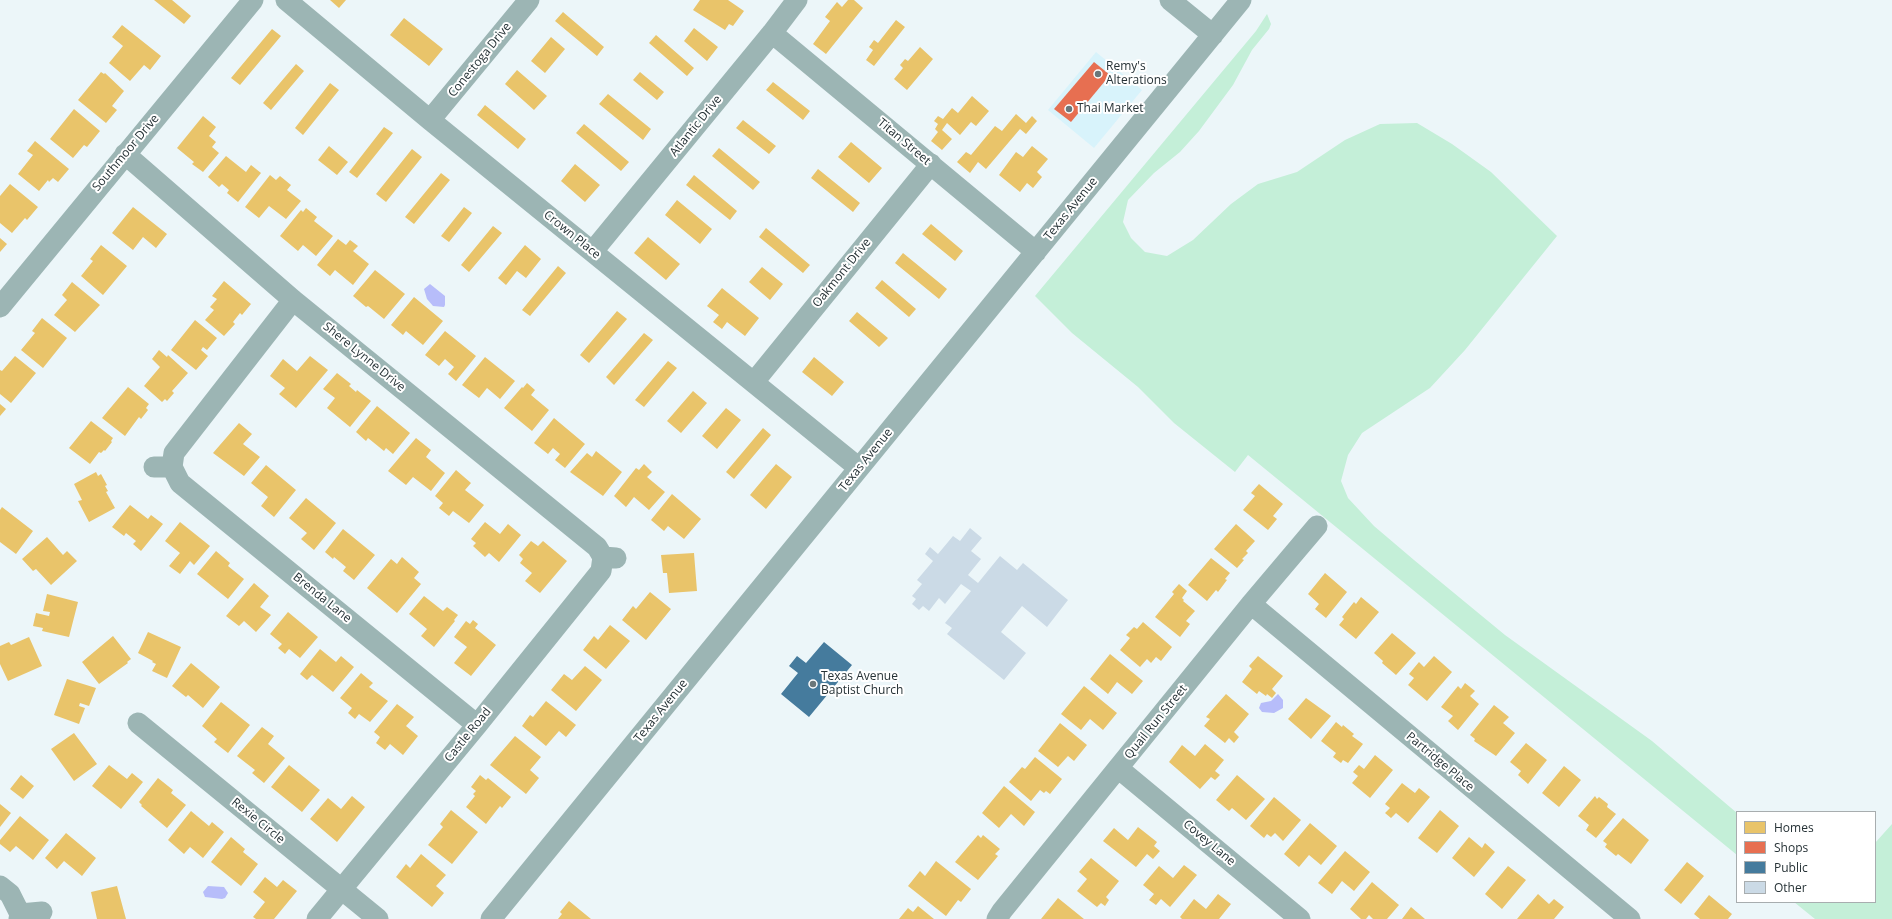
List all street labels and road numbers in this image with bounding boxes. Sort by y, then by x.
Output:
street label: Conestoga Drive [446,20,514,100]
street label: Atlantic Drive [667,93,725,159]
street label: Southmoor Drive [90,112,162,194]
street label: Titan Street [875,116,933,168]
street label: Texas Avenue [1041,175,1101,243]
street label: Crown Place [541,208,603,262]
street label: Oakmont Drive [810,236,874,310]
street label: Shere Lynne Drive [320,319,408,395]
street label: Texas Avenue [836,426,896,494]
street label: Brenda Lane [290,570,354,626]
street label: Texas Avenue [631,677,691,745]
street label: Quail Run Street [1122,682,1190,762]
street label: Castle Road [442,705,494,765]
street label: Partridge Place [1403,729,1477,795]
street label: Rexie Circle [228,795,288,847]
street label: Covey Lane [1180,817,1238,869]

